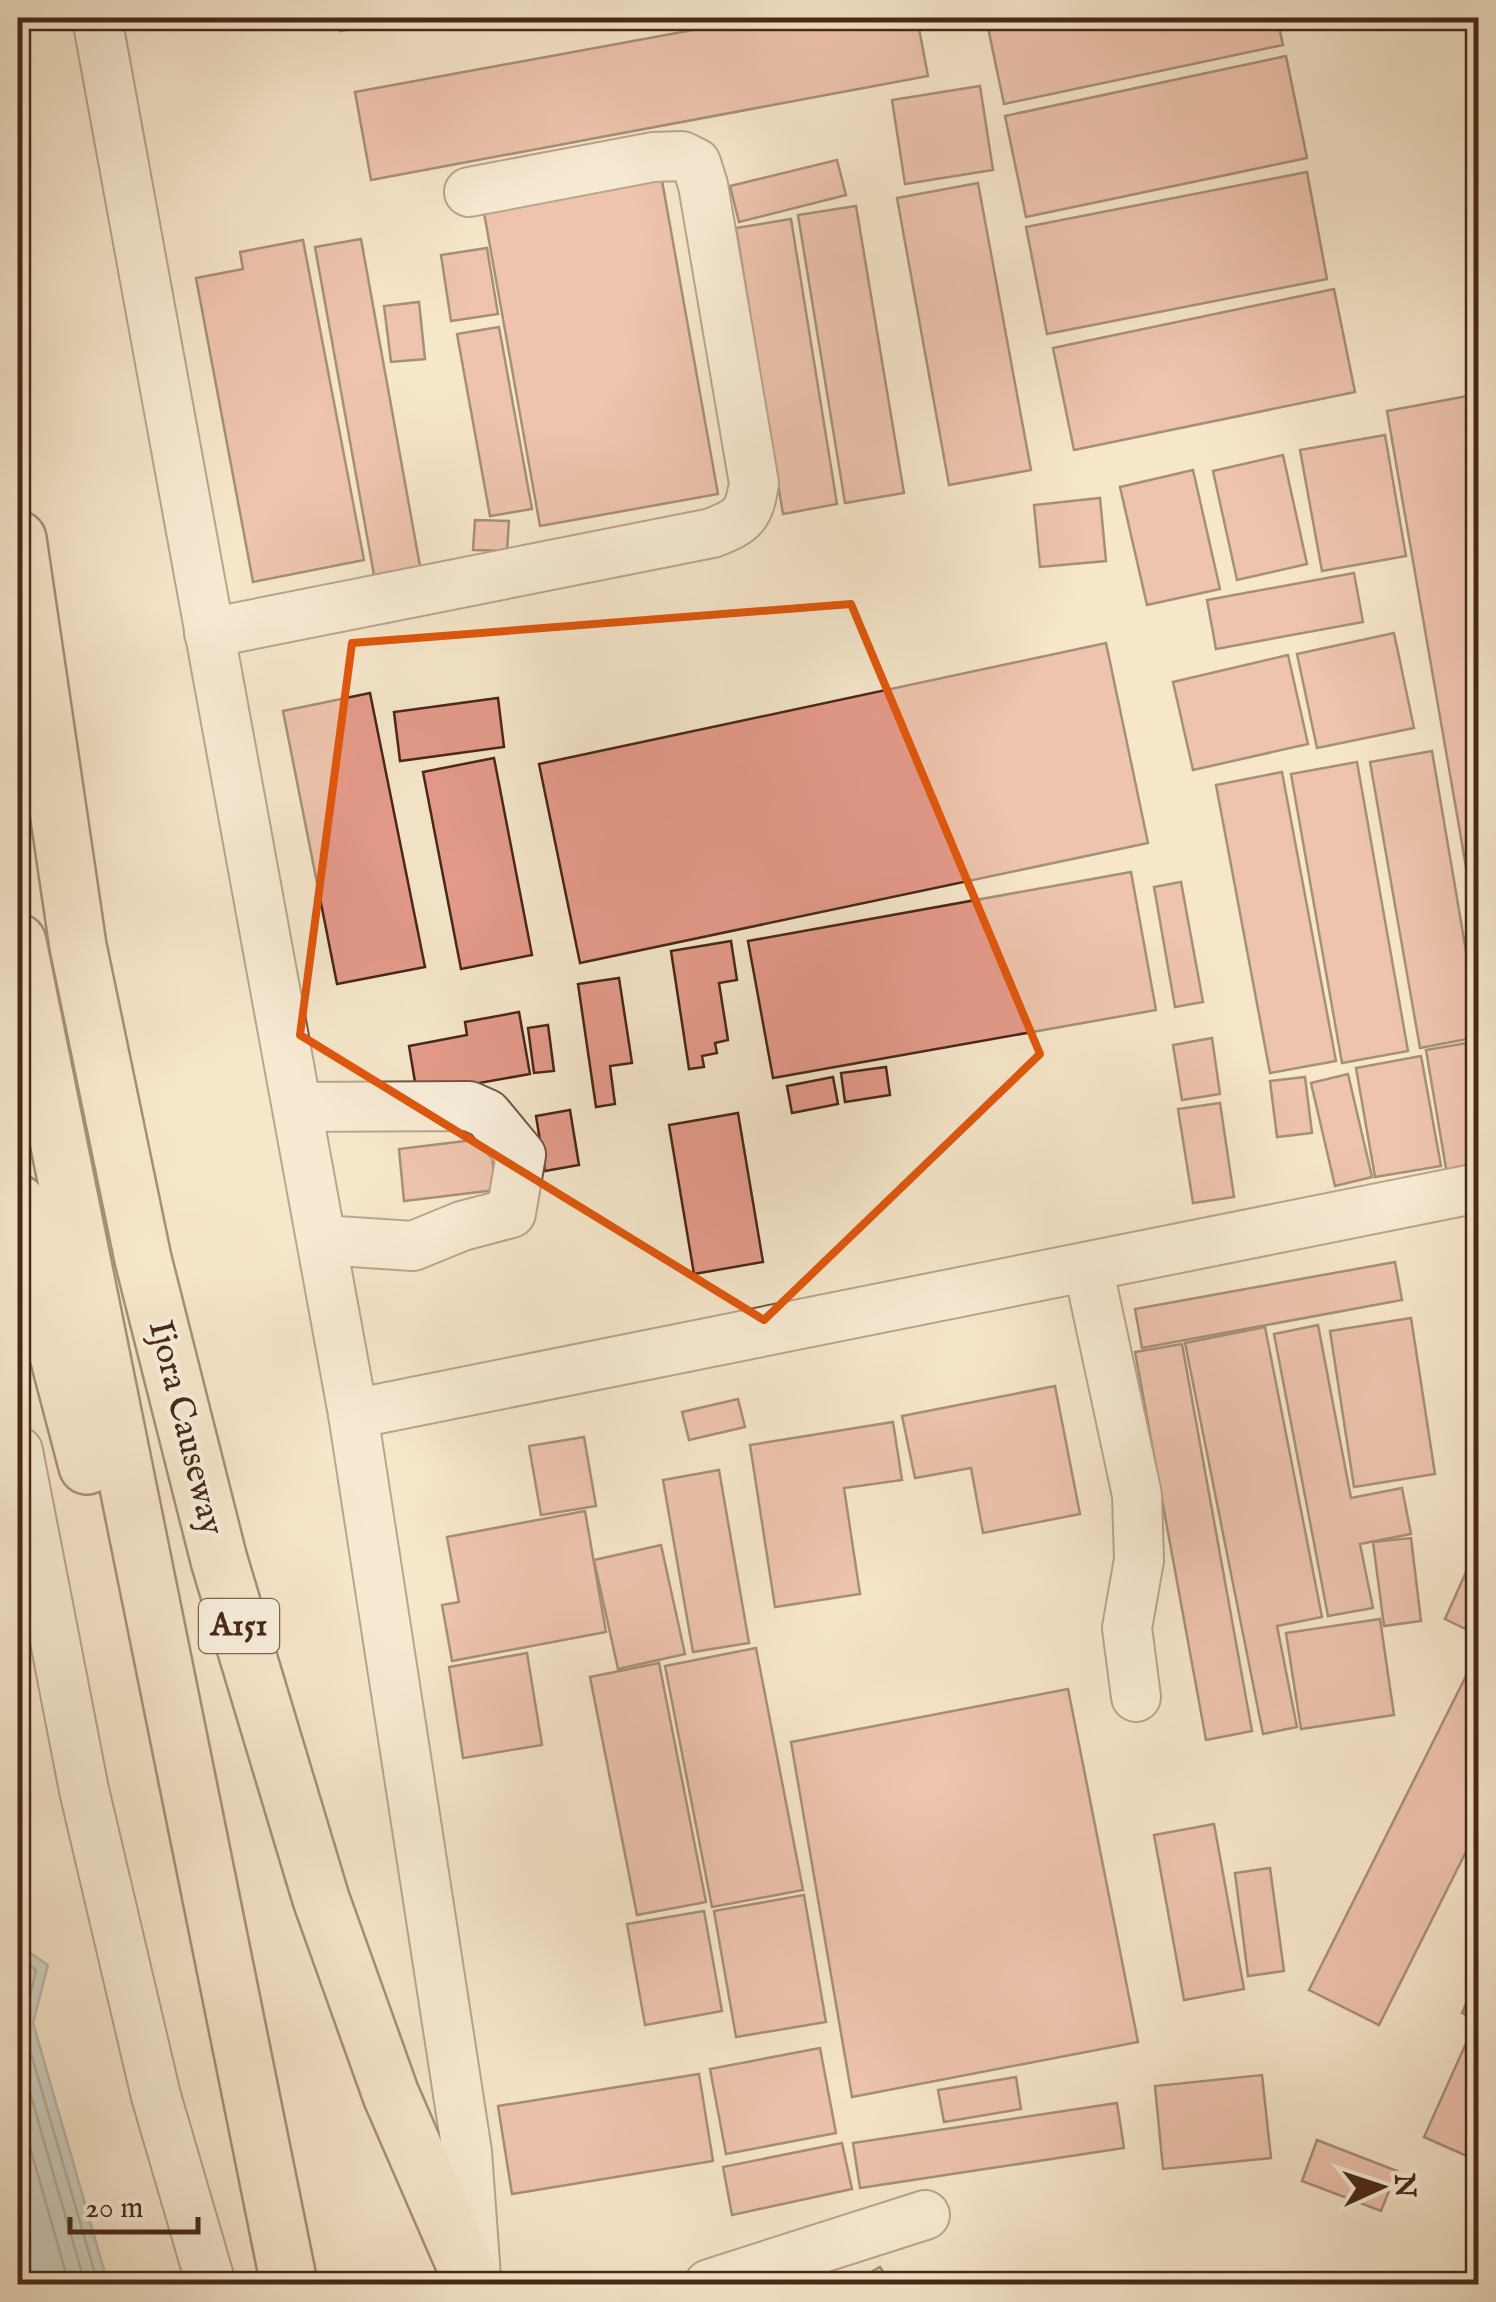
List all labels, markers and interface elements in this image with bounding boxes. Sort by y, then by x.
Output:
street label: Ijora Causeway [137,1316,234,1541]
road number: A151 [199,1599,279,1653]
north arrow [1331,2137,1431,2237]
scale bar [70,2172,198,2234]
text: N [1385,2172,1422,2199]
text: 20 m [85,2190,144,2228]

